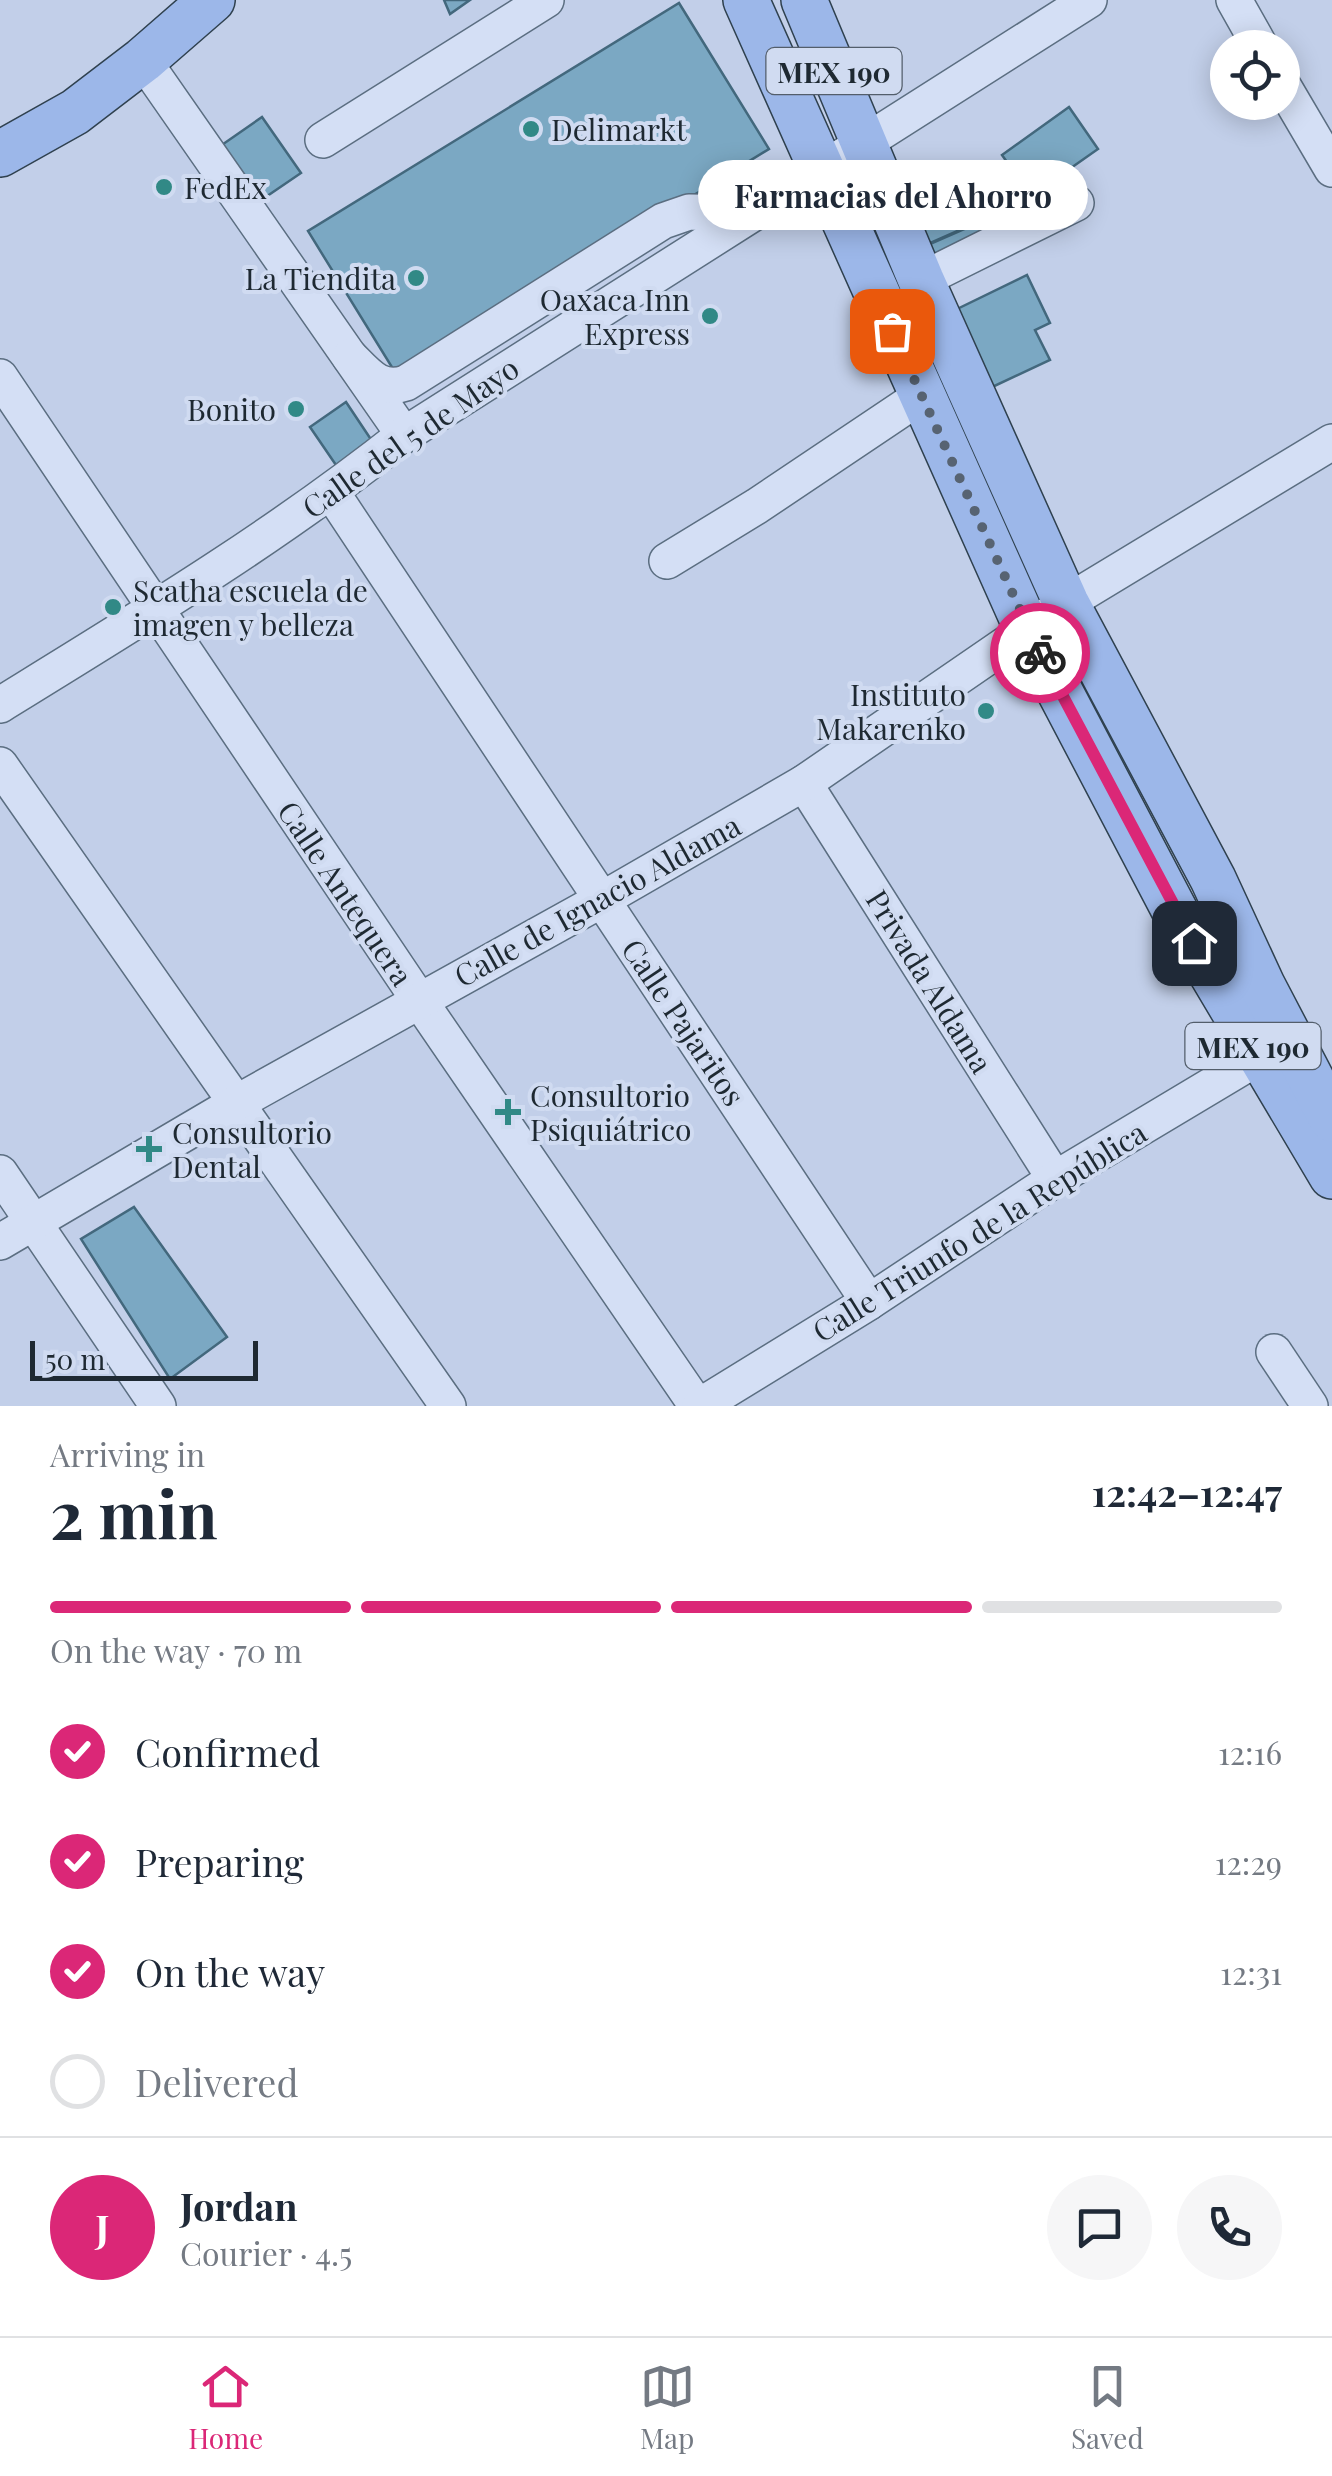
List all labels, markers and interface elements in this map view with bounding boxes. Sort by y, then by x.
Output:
map controls [1210,30,1300,120]
button: locate [1210,30,1300,120]
road number: MEX 190 [766,48,902,94]
place label: Delimarkt [551,109,687,149]
marker: Delimarkt [520,118,542,140]
callout: Farmacias del Ahorro [697,161,1087,231]
place label: FedEx [184,167,267,207]
text: Farmacias del Ahorro [734,173,1052,216]
marker: FedEx [153,176,175,198]
place label: La Tiendita [245,258,396,298]
marker: La Tiendita [405,267,427,289]
place label: Oaxaca Inn Express [540,279,690,353]
pin [850,289,935,374]
icon: bag [865,304,920,359]
marker: Oaxaca Inn Express [699,305,721,327]
street label: Calle del 5 de Mayo [294,347,526,527]
place label: Bonito [187,389,276,429]
marker: Bonito [285,398,307,420]
place label: Scatha escuela de imagen y belleza [133,570,368,644]
marker: Scatha escuela de imagen y belleza [102,596,124,618]
courier [990,603,1090,703]
icon: bike [1013,626,1068,681]
place label: Instituto Makarenko [816,674,966,748]
marker: Instituto Makarenko [975,700,997,722]
street label: Calle Antequera [269,793,423,993]
street label: Calle de Ignacio Aldama [447,805,747,995]
street label: Privada Aldama [858,882,1002,1080]
pin [1152,901,1237,986]
icon: home [1167,916,1222,971]
street label: Calle Pajaritos [613,931,755,1113]
road number: MEX 190 [1186,1023,1320,1069]
place label: Consultorio Psiquiátrico [530,1075,691,1149]
marker: Consultorio Psiquiátrico [495,1099,521,1125]
place label: Consultorio Dental [172,1112,332,1186]
street label: Calle Triunfo de la República [804,1112,1154,1350]
marker: Consultorio Dental [136,1136,162,1162]
scale bar [30,1336,258,1380]
text: 50 m [45,1340,105,1377]
text: Arriving in [50,1432,205,1475]
text: 12:42–12:47 [1092,1466,1282,1517]
text: 2 min [50,1469,218,1555]
text: On the way · 70 m [50,1628,302,1671]
icon: check [50,1724,105,1779]
text: Confirmed [135,1726,320,1777]
text: 12:16 [1218,1730,1282,1773]
icon: check [50,1834,105,1889]
text: Preparing [135,1836,304,1887]
text: 12:29 [1215,1840,1282,1883]
icon: check [50,1944,105,1999]
text: On the way [135,1946,325,1997]
text: 12:31 [1220,1950,1282,1993]
text: Delivered [135,2056,299,2107]
button: chat [1047,2175,1152,2280]
button: phone [1177,2175,1282,2280]
text: Jordan [180,2180,298,2231]
text: J [96,2202,109,2253]
text: Courier · 4.5 [180,2231,352,2274]
tab: Home [188,2359,263,2456]
tab: Map [640,2359,695,2456]
tab: Saved [1071,2359,1144,2456]

